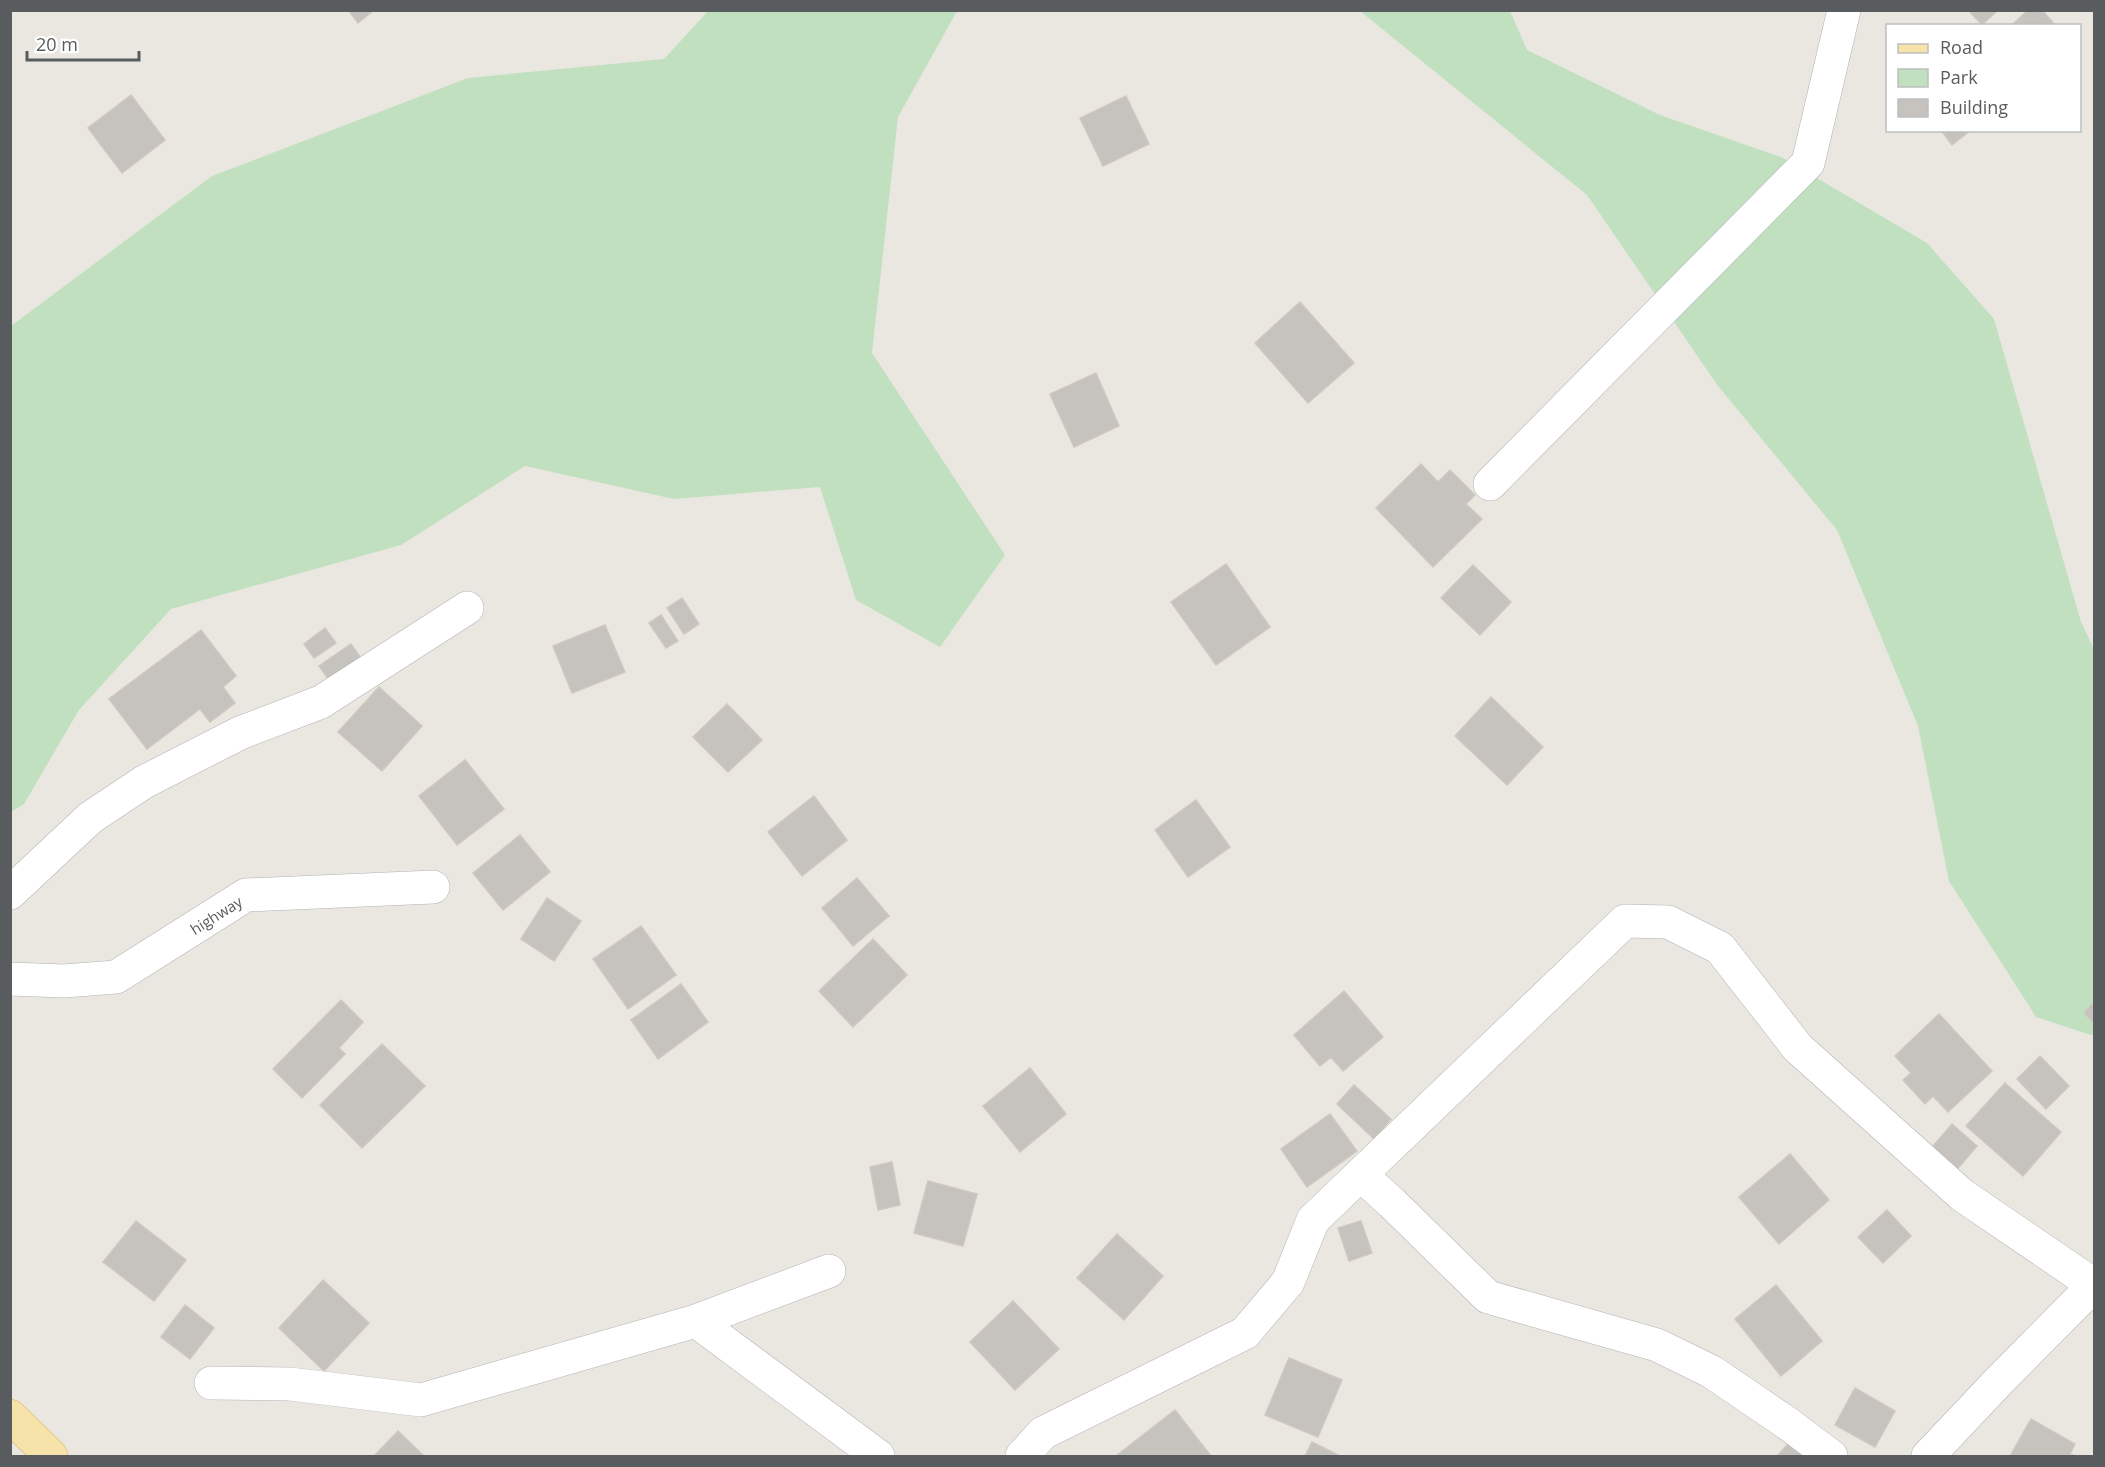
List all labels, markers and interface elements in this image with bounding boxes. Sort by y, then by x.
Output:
scale bar [27,24,140,62]
legend [1886,24,2081,132]
text: 20 m [36,32,78,56]
text: Road [1940,35,1983,59]
text: Park [1940,65,1978,89]
text: Building [1940,95,2008,119]
street label: highway [186,891,246,939]

